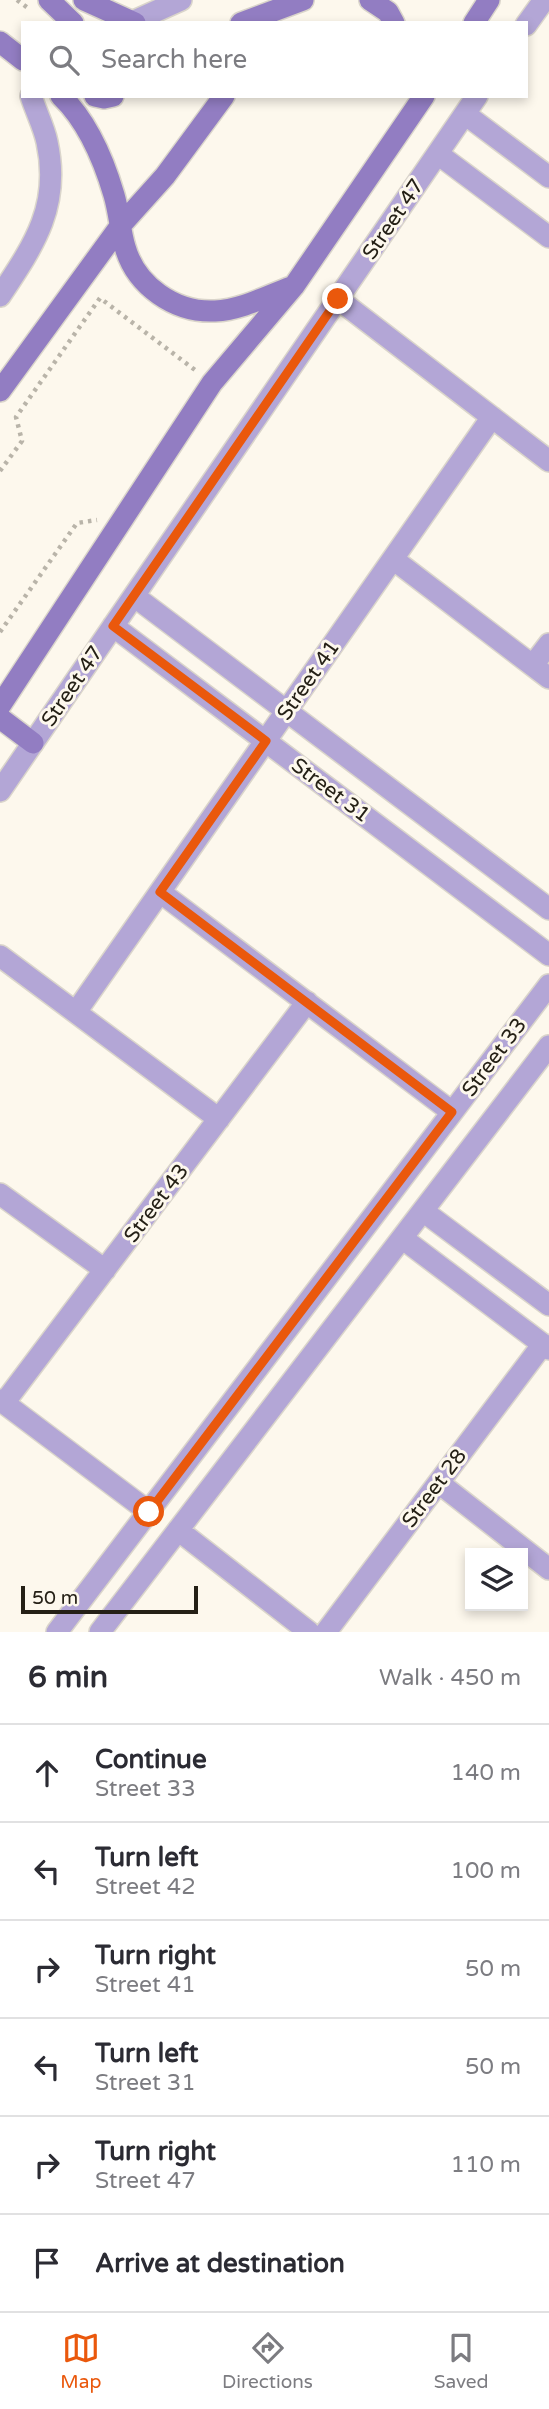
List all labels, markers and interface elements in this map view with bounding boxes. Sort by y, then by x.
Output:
search box [21,21,528,98]
icon: search [45,41,83,79]
text: Search here [101,44,247,75]
street label: Street 47 [357,174,429,264]
route end [322,283,353,314]
street label: Street 41 [272,635,345,725]
street label: Street 47 [36,641,108,731]
street label: Street 31 [286,753,375,828]
street label: Street 33 [457,1013,532,1102]
street label: Street 43 [119,1159,194,1248]
street label: Street 28 [397,1444,472,1533]
route start [133,1496,164,1527]
map controls [465,1548,528,1611]
button: layers [465,1548,528,1611]
scale bar [21,1583,198,1615]
text: 50 m [32,1587,78,1609]
text: 6 min [28,1659,108,1696]
text: Walk · 450 m [379,1664,521,1692]
text: Continue [95,1744,207,1775]
icon: ahead [28,1754,66,1792]
text: 140 m [451,1759,521,1787]
text: Street 33 [95,1775,196,1803]
text: Turn left [95,1842,198,1873]
icon: left [28,1852,66,1890]
text: 100 m [451,1857,521,1885]
text: Street 42 [95,1873,196,1901]
text: Turn right [95,1940,216,1971]
icon: right [28,1950,66,1988]
text: 50 m [465,1955,521,1983]
text: Street 41 [95,1971,196,1999]
text: Turn left [95,2038,198,2069]
icon: left [28,2048,66,2086]
text: 50 m [465,2053,521,2081]
text: Street 31 [95,2069,196,2097]
text: Turn right [95,2136,216,2167]
icon: right [28,2146,66,2184]
text: 110 m [451,2151,521,2179]
text: Street 47 [95,2167,196,2195]
icon: arrive [28,2244,66,2282]
text: Arrive at destination [95,2248,345,2279]
tab: Map [60,2329,101,2393]
tab: Directions [222,2329,313,2393]
tab: Saved [434,2329,489,2393]

